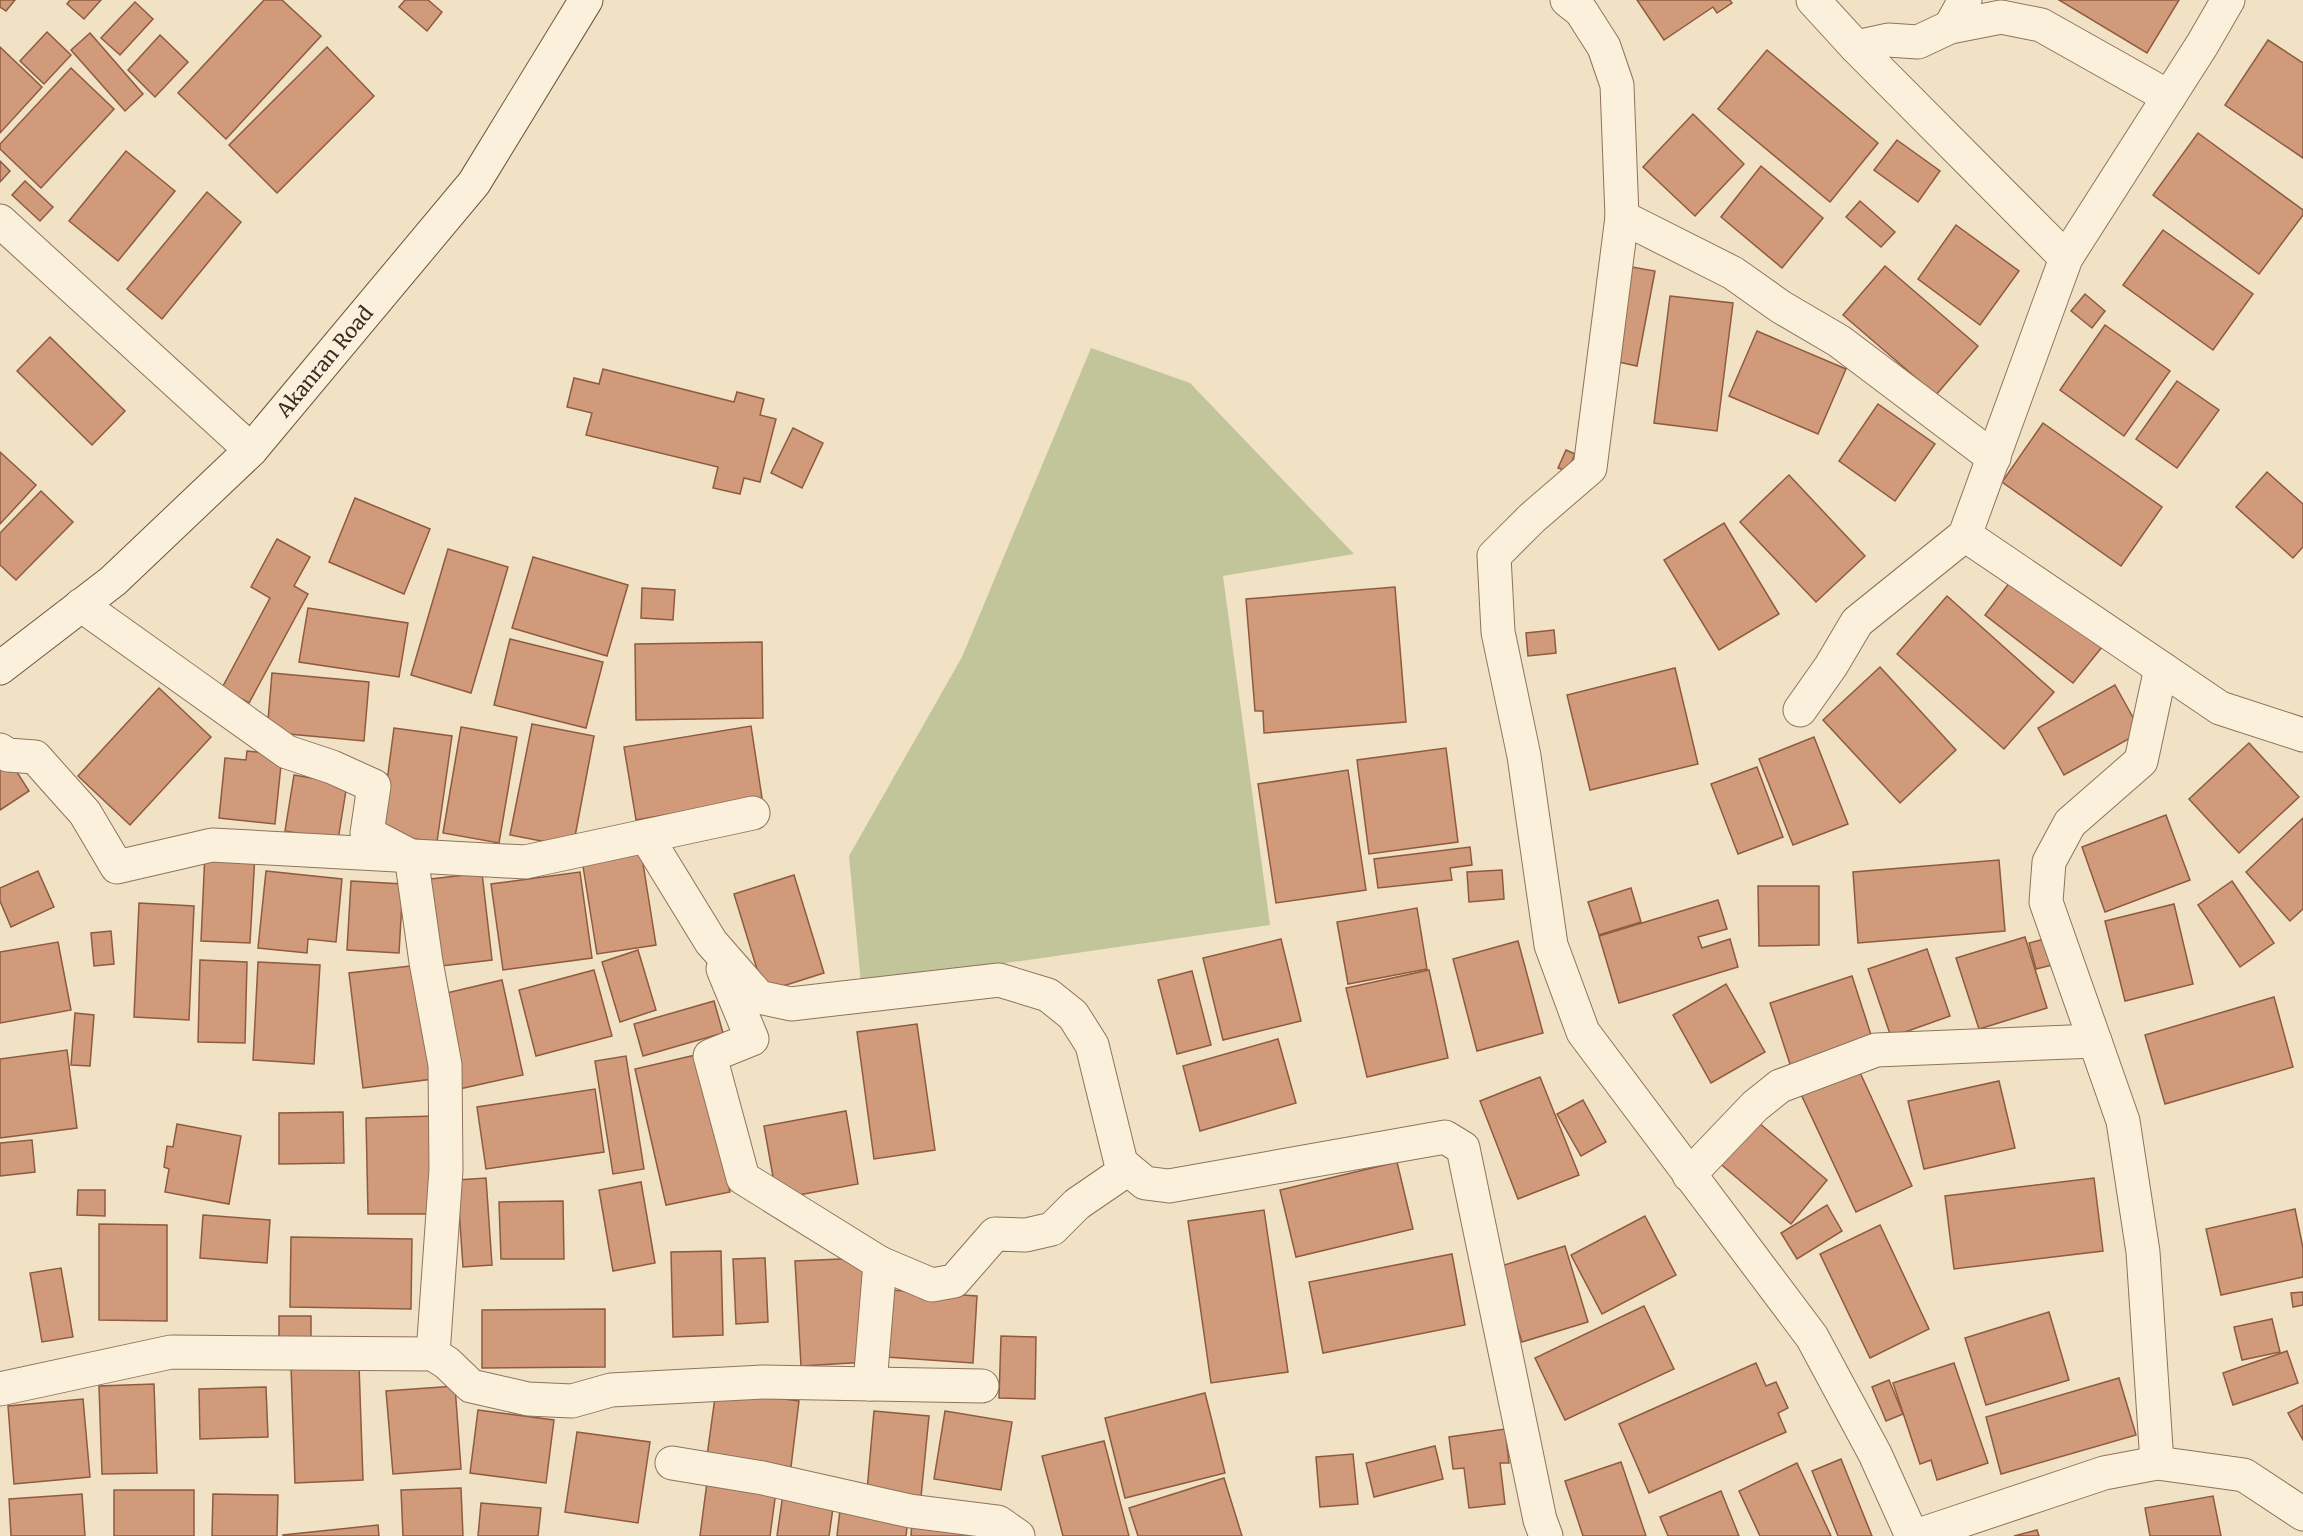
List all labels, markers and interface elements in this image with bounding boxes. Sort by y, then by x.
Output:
street label: Akanran Road [270,301,378,423]

